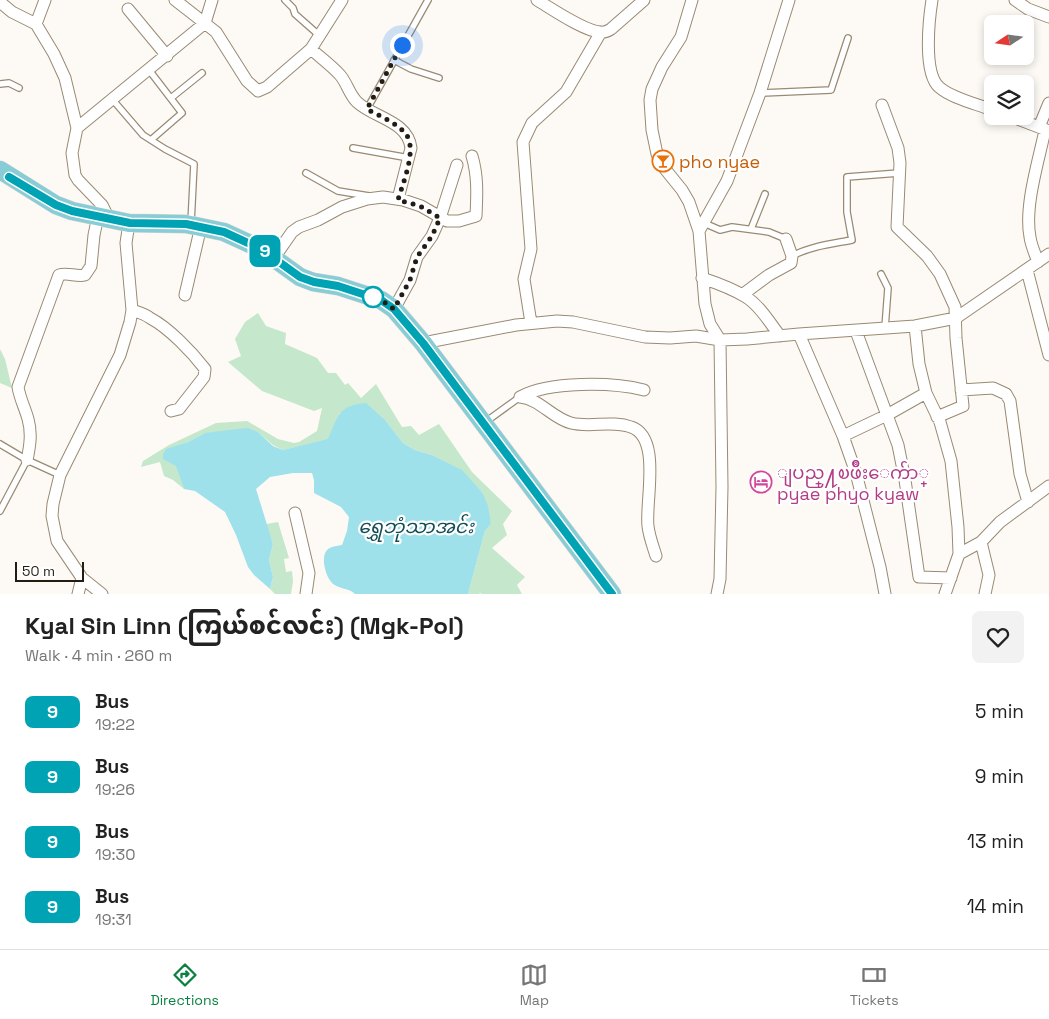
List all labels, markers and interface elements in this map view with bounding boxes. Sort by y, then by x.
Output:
north arrow [984,15,1034,65]
map controls [984,15,1034,125]
your location [390,33,415,58]
button: layers [984,75,1034,125]
bar icon: pho nyae [651,149,675,173]
place label: pho nyae [679,150,760,173]
line badge: 9 [249,235,281,267]
text: 9 [259,239,271,262]
unlabelled marker [362,286,384,308]
place label: ျပည္႔ၿဖိဳးေက်ာ္ pyae phyo kyaw [777,459,929,505]
hotel icon: ျပည္႔ၿဖိဳးေက်ာ္ pyae phyo kyaw [749,470,773,494]
water label: ရွှေဘုံသာအင်း [358,513,475,542]
scale bar [15,559,84,582]
text: 50 m [22,562,55,580]
text: Kyal Sin Linn (ကြယ်စင်လင်း) (Mgk-Pol) [25,610,464,641]
button: heart [972,611,1024,663]
text: Walk · 4 min · 260 m [25,645,172,666]
text: Bus [95,689,129,714]
text: 5 min [975,699,1024,724]
text: 9 [47,700,58,723]
text: 19:22 [95,714,135,735]
text: Bus [95,754,129,779]
text: 9 min [975,764,1024,789]
text: 9 [47,765,58,788]
text: 19:26 [95,779,135,800]
text: Bus [95,819,129,844]
text: 13 min [967,829,1024,854]
text: 9 [47,830,58,853]
text: 19:30 [95,844,135,865]
text: Bus [95,884,129,909]
text: 14 min [967,894,1024,919]
text: 9 [47,895,58,918]
text: 19:31 [95,909,132,930]
tab: Directions [150,961,219,1009]
tab: Map [520,961,549,1009]
tab: Tickets [850,961,899,1009]

